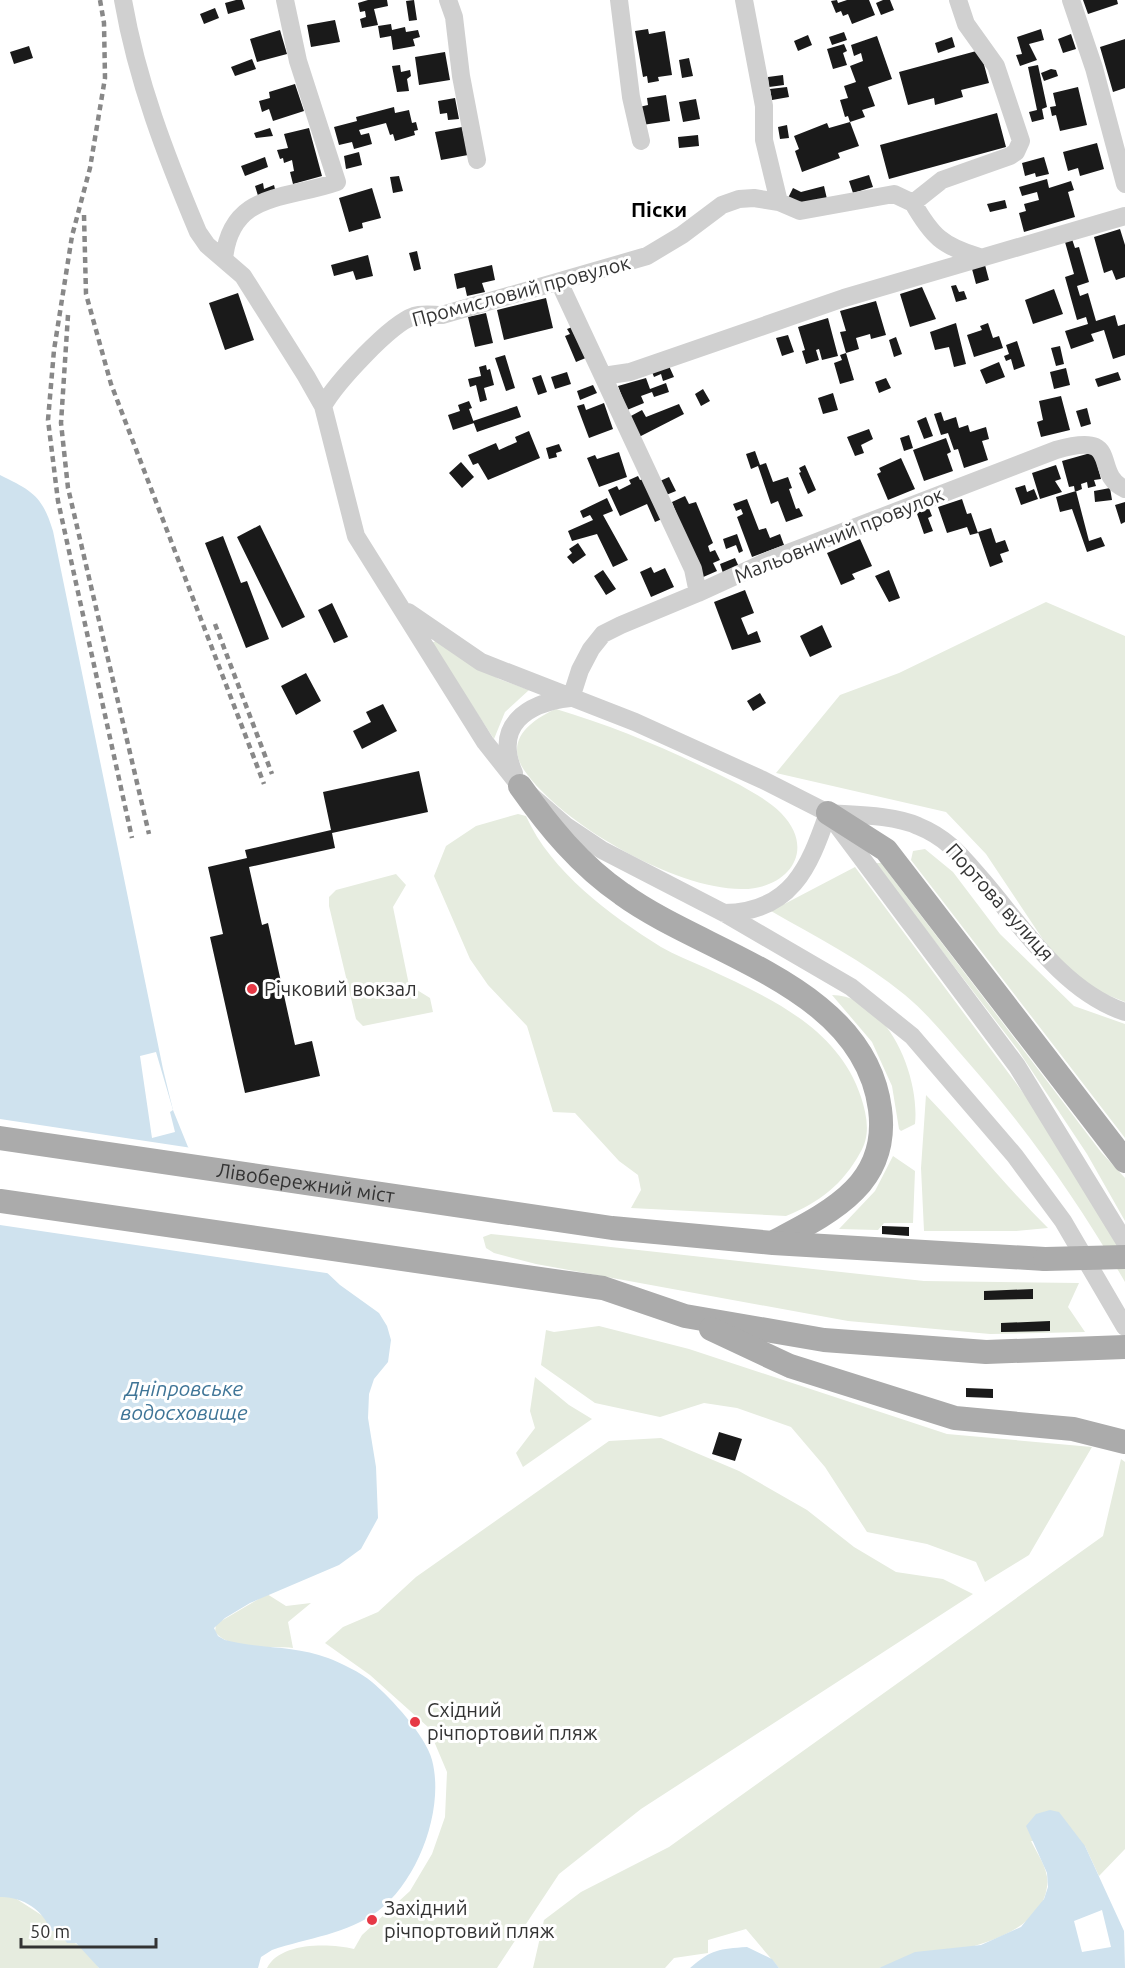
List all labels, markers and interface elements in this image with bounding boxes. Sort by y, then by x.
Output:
district label: Піски [631,197,687,221]
street label: Промисловий провулок [409,250,632,331]
street label: Мальовничий провулок [731,482,947,587]
street label: Портова вулиця [942,838,1059,965]
place label: Річковий вокзал [264,977,417,1000]
marker: Річковий вокзал [245,982,259,996]
street label: Лівобережний міст [215,1158,396,1207]
water label: Дніпровське водосховище [120,1376,248,1424]
place label: Східний річпортовий пляж [427,1698,598,1744]
marker: Східний річпортовий пляж [408,1715,422,1729]
place label: Західний річпортовий пляж [384,1896,555,1942]
scale bar [21,1911,156,1949]
marker: Західний річпортовий пляж [365,1913,379,1927]
text: 50 m [30,1921,70,1941]

